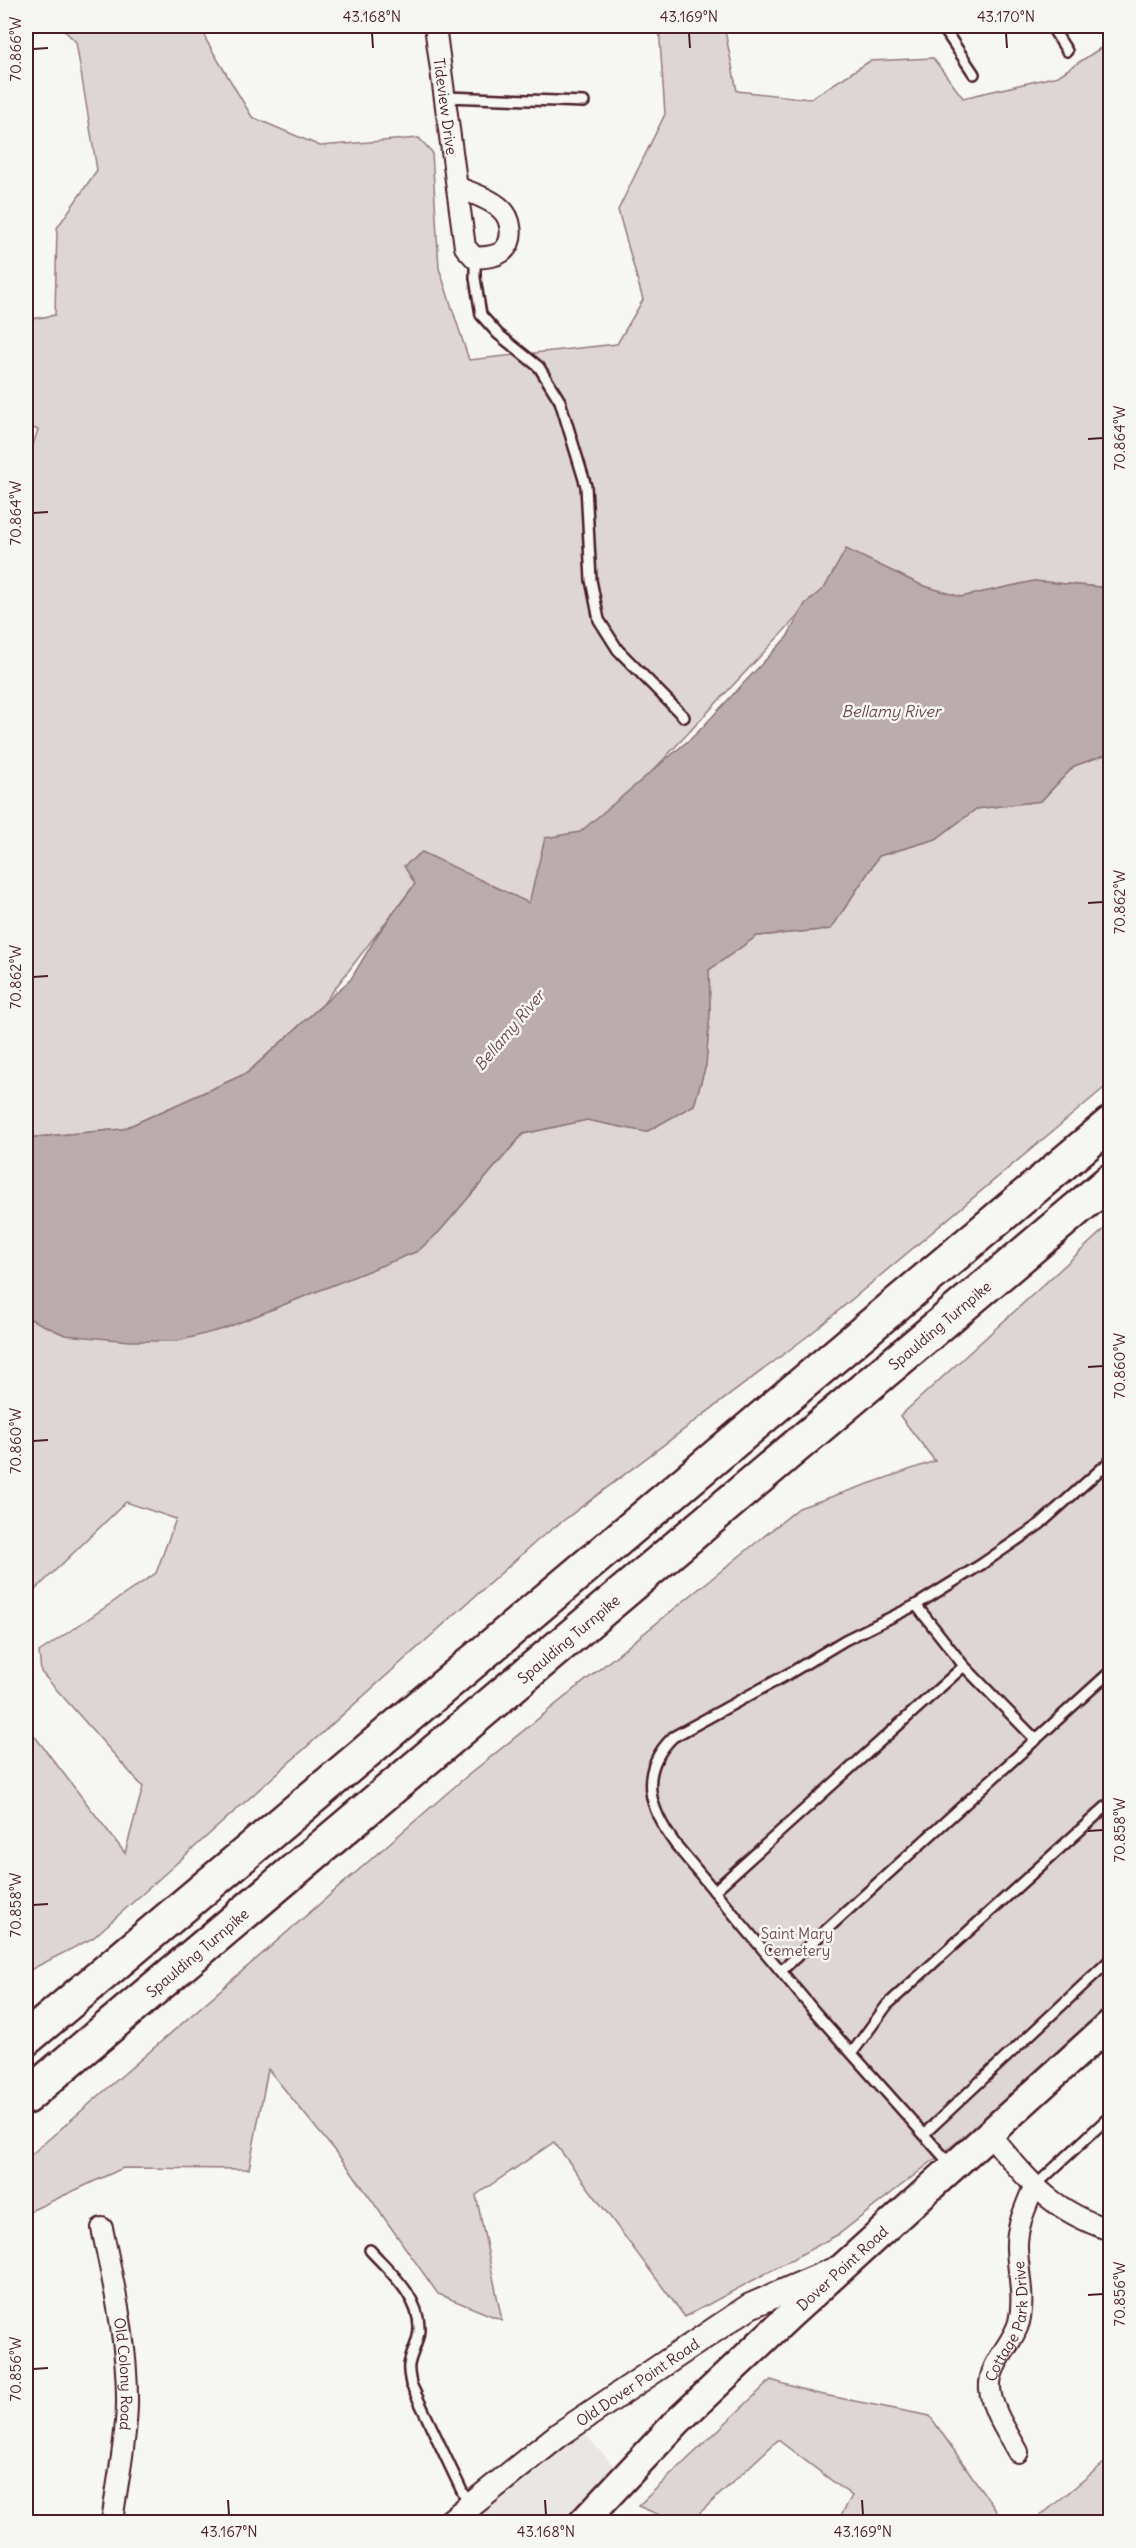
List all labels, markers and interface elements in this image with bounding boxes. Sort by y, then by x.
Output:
text: 43.168°N [343,7,401,26]
text: 43.169°N [660,7,718,26]
text: 43.170°N [977,7,1035,26]
text: 70.866°W [6,16,25,81]
street label: Tideview Drive [430,57,462,156]
text: 70.864°W [1110,405,1129,470]
text: 70.864°W [6,480,25,545]
water label: Bellamy River [842,701,943,721]
text: 70.862°W [1110,869,1129,934]
text: 70.862°W [6,944,25,1009]
water label: Bellamy River [470,984,550,1074]
street label: Spaulding Turnpike [884,1276,995,1374]
text: 70.860°W [1110,1333,1129,1399]
text: 70.860°W [6,1408,25,1474]
street label: Spaulding Turnpike [513,1590,623,1687]
text: 70.858°W [1110,1797,1129,1862]
text: 70.858°W [6,1872,25,1937]
street label: Spaulding Turnpike [142,1904,252,2001]
park label: Saint Mary Cemetery [761,1924,833,1960]
street label: Dover Point Road [792,2221,892,2314]
street label: Cottage Park Drive [981,2260,1031,2383]
text: 70.856°W [1110,2261,1129,2326]
street label: Old Colony Road [110,2316,137,2431]
street label: Old Dover Point Road [572,2334,703,2430]
text: 70.856°W [6,2336,25,2401]
text: 43.167°N [200,2522,258,2541]
text: 43.168°N [517,2522,575,2541]
text: 43.169°N [834,2522,892,2541]

